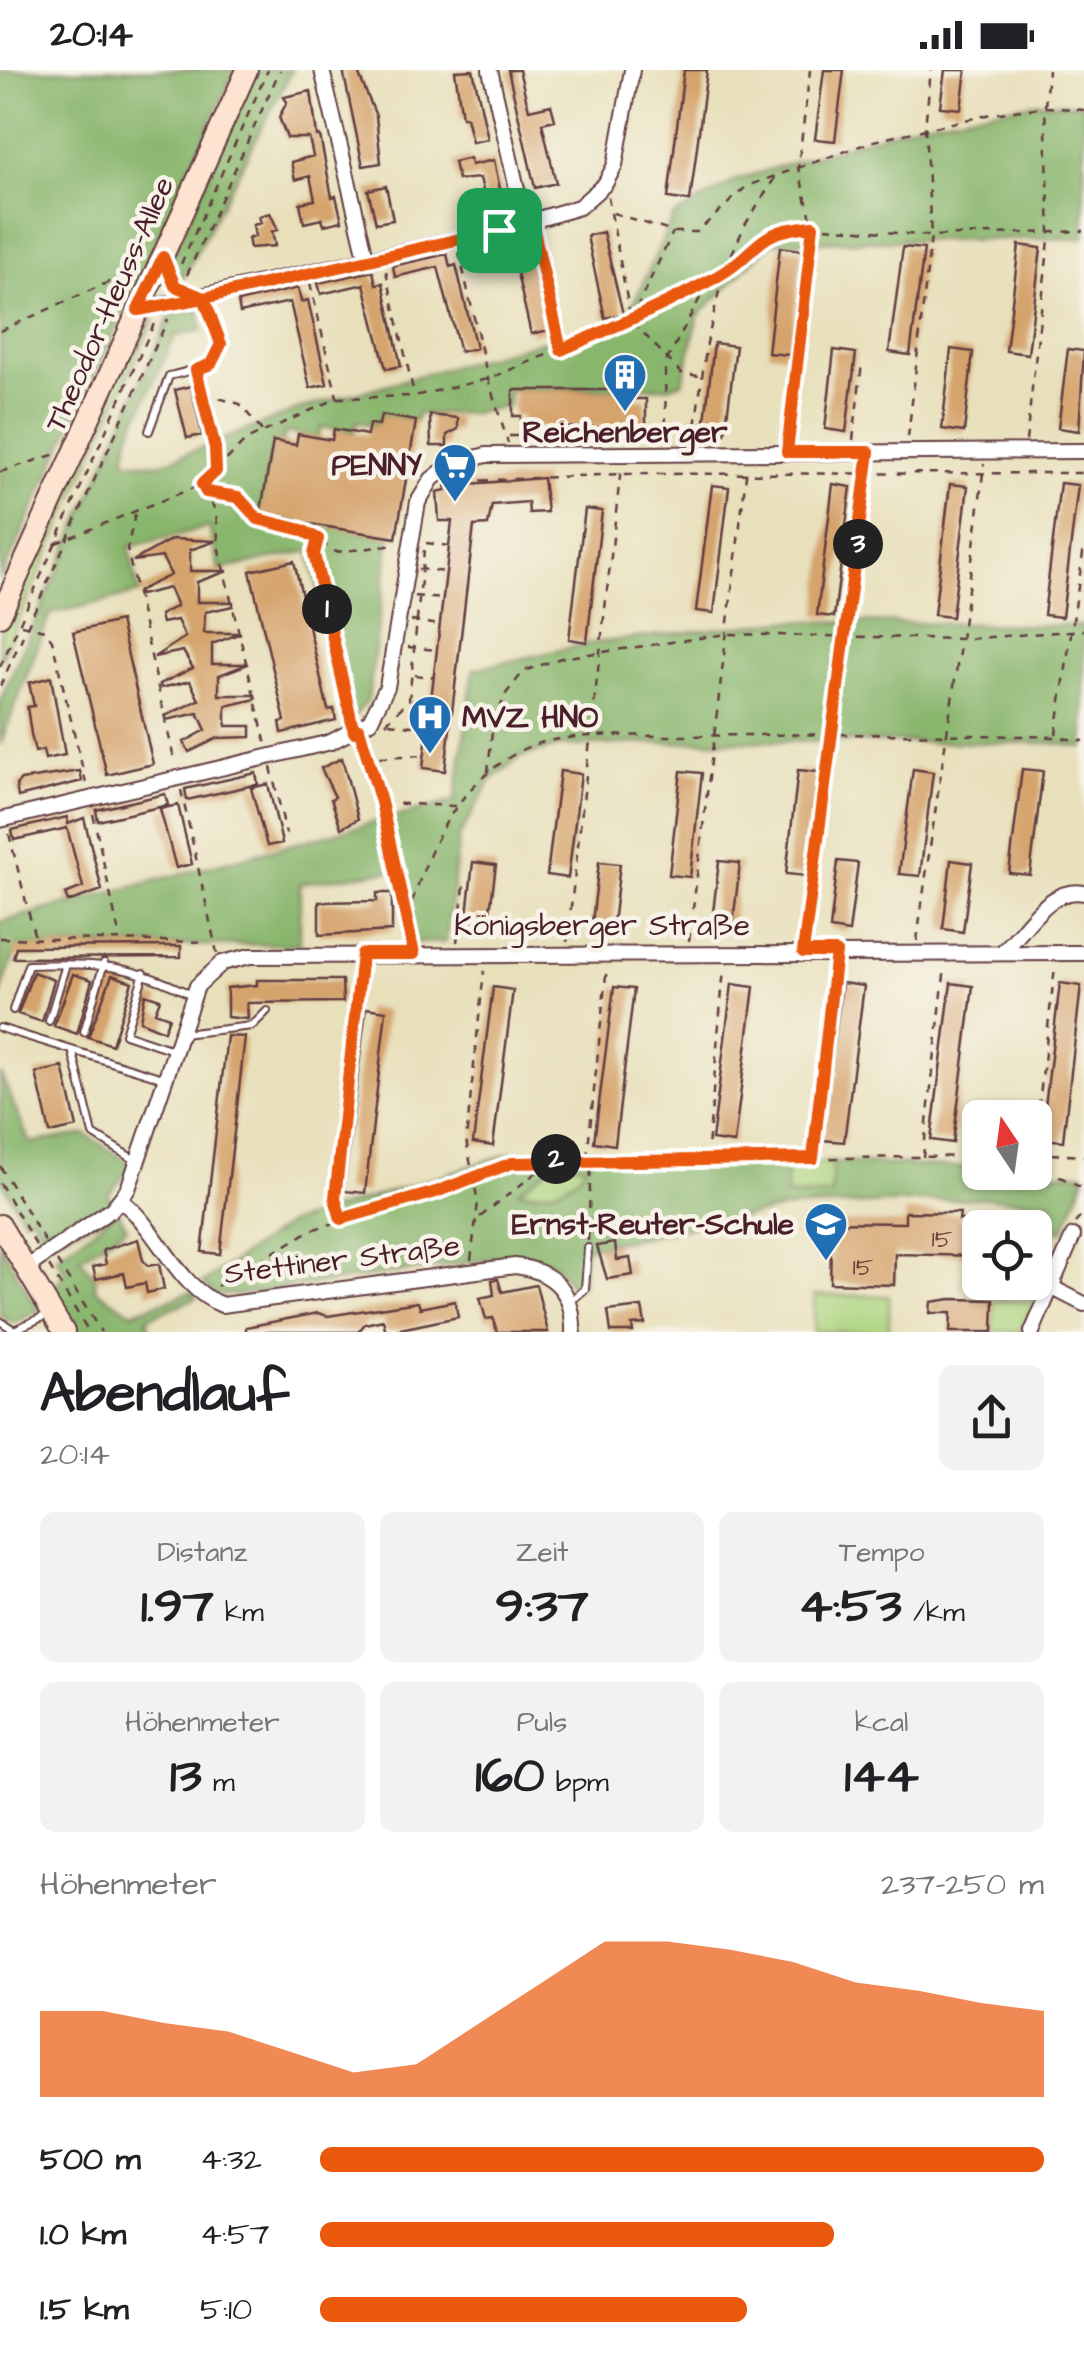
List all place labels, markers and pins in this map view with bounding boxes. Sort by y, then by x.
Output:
pin [457,188,542,273]
building icon: Reichenberger [602,352,648,413]
place label: Reichenberger [522,412,728,456]
supermarket icon: PENNY [432,442,478,503]
place label: PENNY [331,445,423,487]
pin: 3 [833,519,883,569]
pin: 1 [302,584,352,634]
hospital icon: MVZ HNO [407,694,453,755]
place label: MVZ HNO [462,697,598,739]
pin: 2 [531,1134,581,1184]
school or university icon: Ernst-Reuter-Schule [803,1201,849,1262]
place label: Ernst-Reuter-Schule [512,1204,794,1246]

